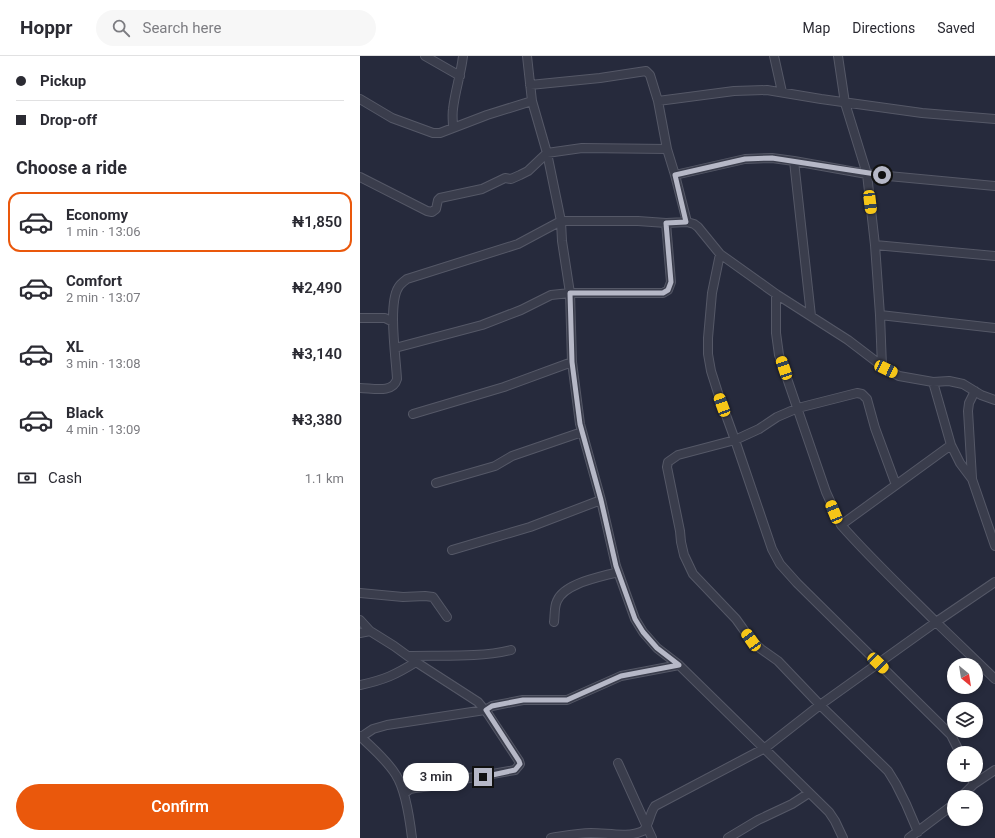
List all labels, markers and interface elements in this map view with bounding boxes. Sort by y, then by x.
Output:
search box [96,10,376,46]
text: Hoppr [20,16,72,39]
icon: search [110,17,132,39]
text: Search here [142,19,221,37]
text: Map [803,20,830,36]
text: Directions [852,20,915,36]
text: Saved [937,20,975,36]
text: Pickup [40,72,86,90]
text: Drop-off [40,111,97,129]
text: Choose a ride [16,157,127,178]
route start [873,166,891,184]
car [863,189,877,215]
icon: car [18,204,54,240]
text: Economy [66,206,128,224]
text: ₦1,850 [292,213,342,231]
text: 1 min · 13:06 [66,224,141,239]
icon: car [18,270,54,306]
text: Comfort [66,272,122,290]
text: ₦2,490 [292,279,342,297]
text: 2 min · 13:07 [66,290,141,305]
icon: car [18,336,54,372]
text: XL [66,338,84,356]
text: ₦3,140 [292,345,342,363]
car [774,355,794,381]
text: 3 min · 13:08 [66,356,141,371]
car [873,358,899,380]
car [712,392,732,418]
icon: car [18,402,54,438]
text: Black [66,404,103,422]
text: ₦3,380 [292,411,342,429]
text: 4 min · 13:09 [66,422,141,437]
icon: cash [16,467,38,489]
text: Cash [48,469,82,487]
text: 1.1 km [305,471,344,486]
car [824,499,844,525]
car [739,627,763,653]
car [865,650,891,676]
north arrow [947,658,983,694]
map controls [947,658,983,826]
button: layers [947,702,983,738]
button: + [947,746,983,782]
callout: 3 min [403,763,469,791]
route end [474,768,492,786]
text: 3 min [420,769,452,784]
button: Confirm [16,784,344,830]
button: − [947,790,983,826]

